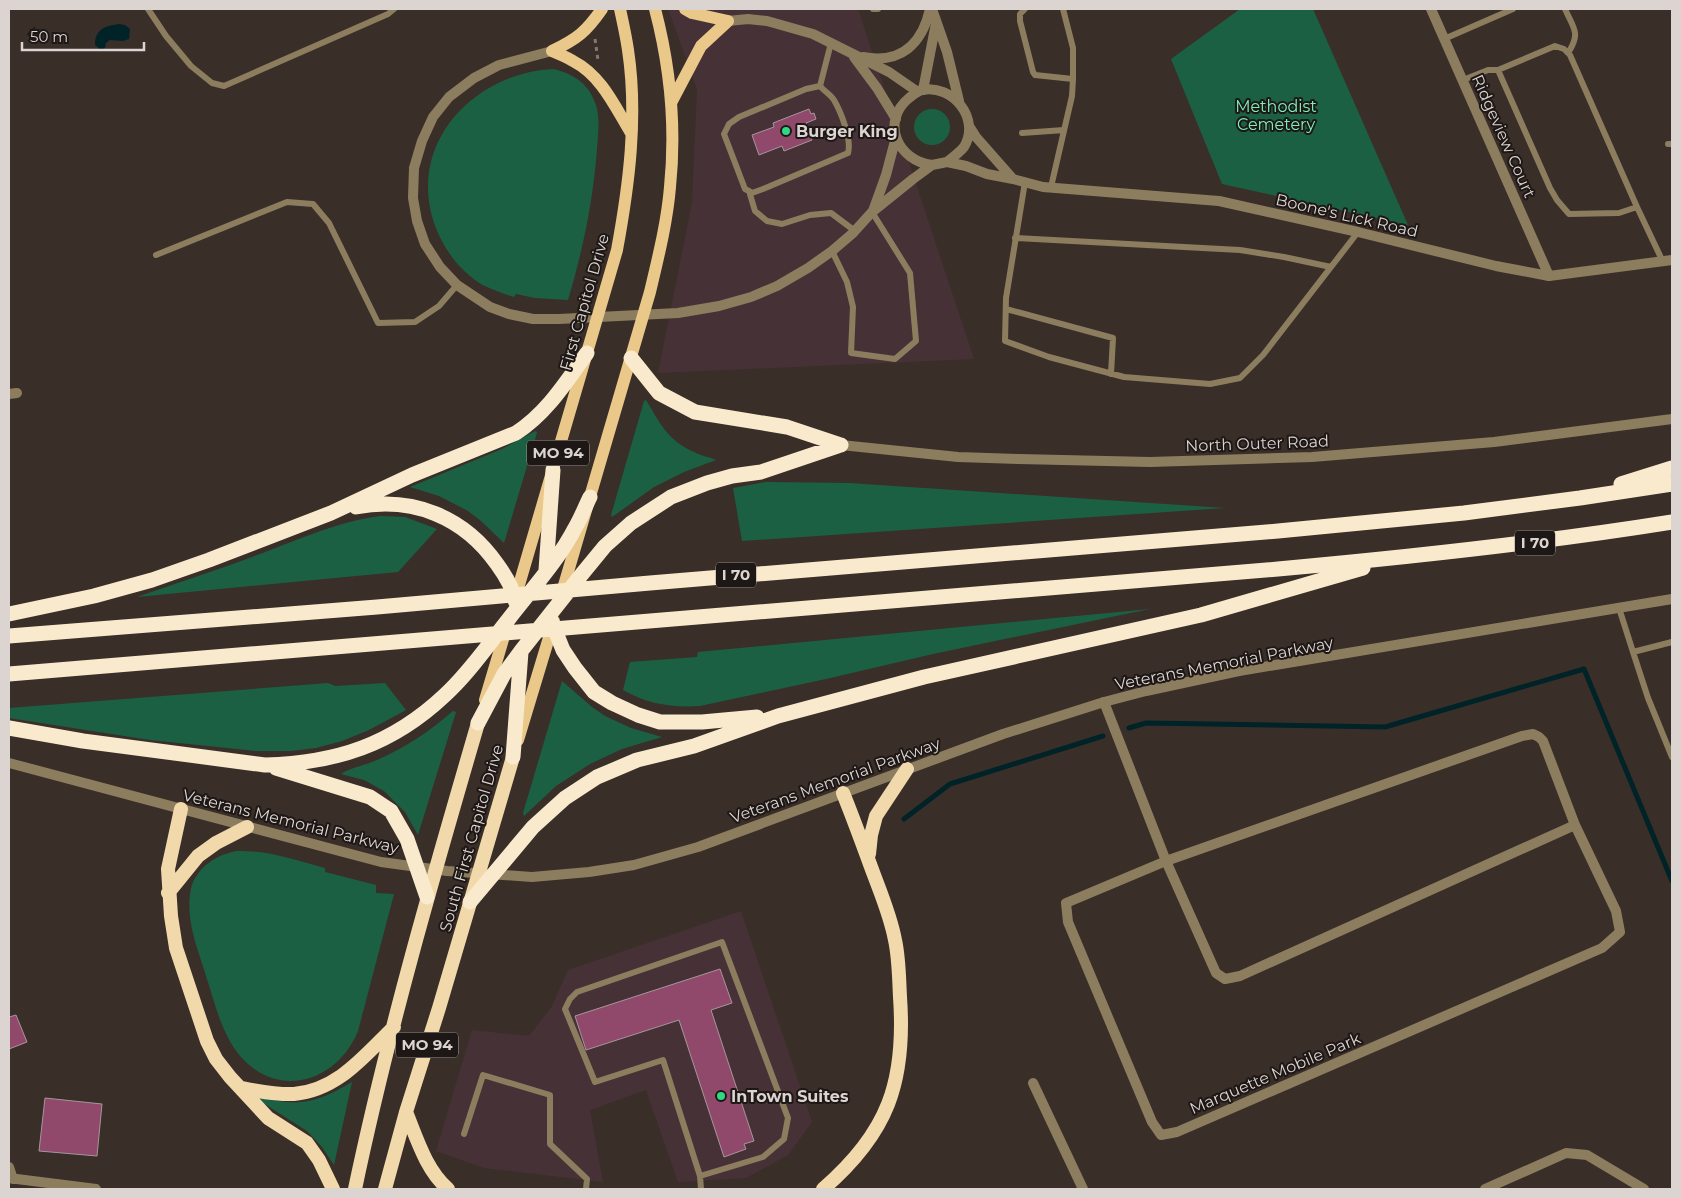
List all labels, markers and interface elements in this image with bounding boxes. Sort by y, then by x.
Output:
scale bar [22,20,145,52]
text: 50 m [30,27,68,46]
street label: Ridgeview Court [1468,72,1539,201]
park label: Methodist Cemetery [1235,97,1317,134]
place label: Burger King [796,122,898,141]
marker: Burger King [780,125,792,137]
street label: Boone's Lick Road [1274,190,1420,241]
street label: First Capitol Drive [556,231,613,373]
street label: North Outer Road [1185,431,1329,456]
road number: MO 94 [527,440,589,466]
road number: I 70 [1515,530,1555,556]
road number: I 70 [716,562,756,588]
street label: Veterans Memorial Parkway [1113,633,1335,694]
street label: Veterans Memorial Parkway [728,733,943,827]
street label: South First Capitol Drive [436,742,507,934]
street label: Veterans Memorial Parkway [181,785,401,858]
street label: Marquette Mobile Park [1187,1029,1364,1118]
road number: MO 94 [396,1032,458,1058]
place label: InTown Suites [731,1087,849,1106]
marker: InTown Suites [715,1090,727,1102]

